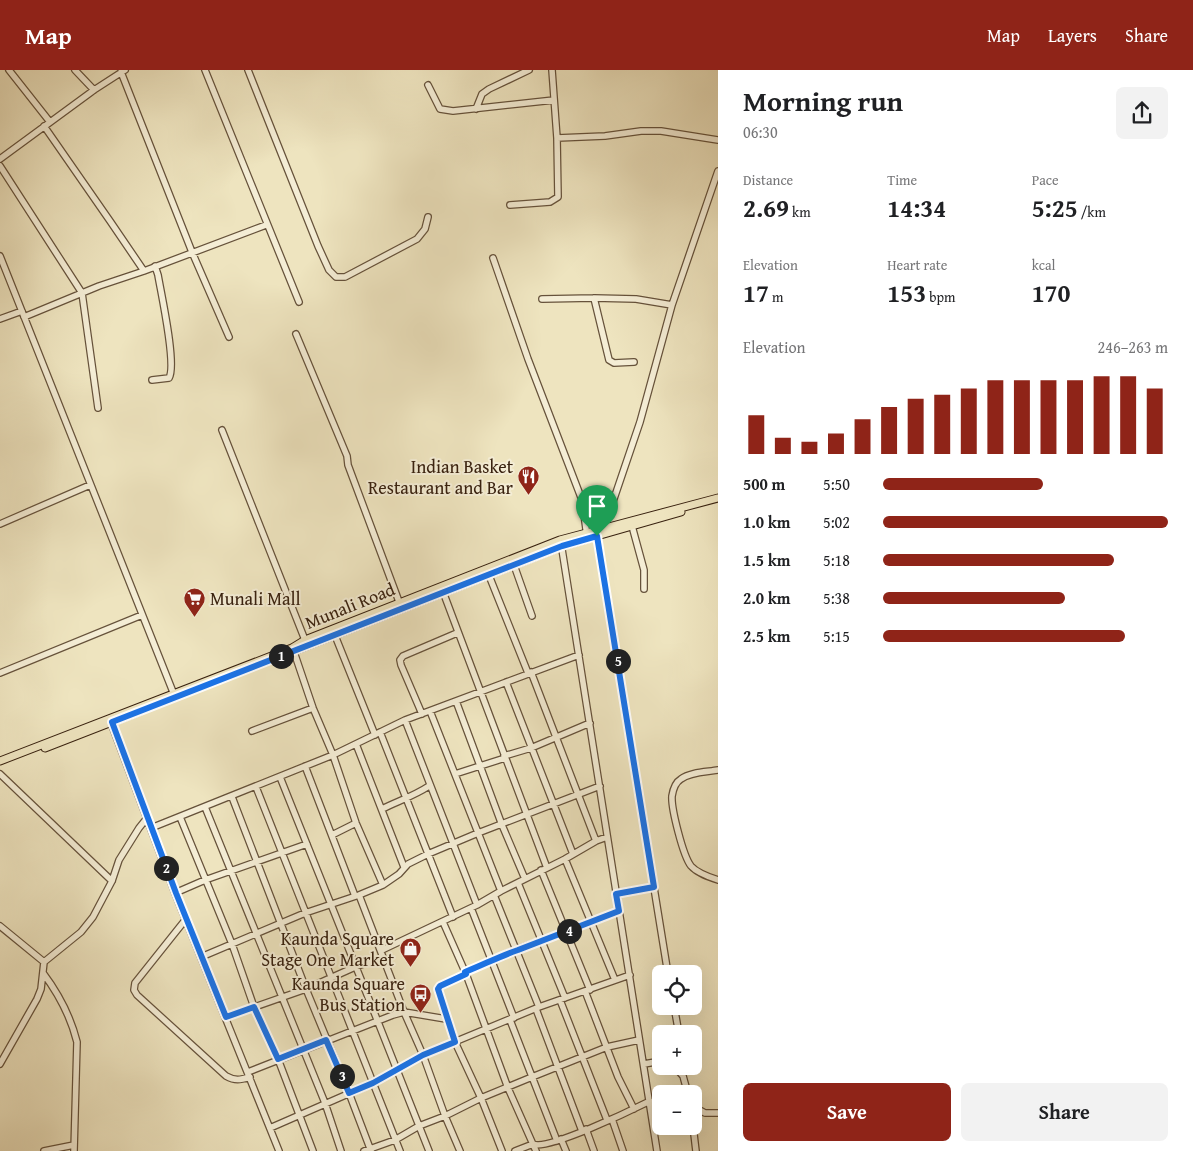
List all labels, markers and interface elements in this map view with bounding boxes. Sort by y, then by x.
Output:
text: Map [25,18,72,53]
text: Map [987,22,1020,49]
text: Layers [1048,22,1097,49]
text: Share [1125,22,1168,49]
text: Morning run [743,80,903,121]
button: share [1116,87,1168,139]
text: 06:30 [743,120,778,144]
text: Distance [743,170,793,190]
text: Time [887,170,917,190]
text: Pace [1032,170,1059,190]
text: 2.69 [743,190,789,226]
text: 14:34 [887,190,946,226]
text: 5:25 [1032,190,1078,226]
text: km [789,202,811,222]
text: /km [1078,202,1106,222]
text: Elevation [743,255,798,275]
text: Heart rate [887,255,947,275]
text: kcal [1032,255,1056,275]
text: 17 [743,275,769,311]
text: 153 [887,275,926,311]
text: 170 [1032,275,1071,311]
text: m [769,287,783,307]
text: bpm [926,287,956,307]
text: Elevation [743,335,806,359]
text: 246–263 m [1098,335,1168,359]
place label: Indian Basket Restaurant and Bar [368,453,514,501]
restaurant icon: Indian Basket Restaurant and Bar [517,465,541,496]
text: 500 m [743,472,785,496]
text: 5:50 [823,472,850,496]
pin [576,485,618,536]
icon: arrive [583,492,611,520]
text: 1.0 km [743,510,790,534]
text: 5:02 [823,510,850,534]
text: 1.5 km [743,548,790,572]
text: 5:18 [823,548,850,572]
street label: Munali Road [301,575,399,636]
place label: Munali Mall [210,585,301,612]
text: 2.0 km [743,586,790,610]
text: 5:38 [823,586,850,610]
supermarket icon: Munali Mall [182,587,206,618]
text: 2.5 km [743,624,790,648]
text: 5:15 [823,624,850,648]
pin: 1 [268,644,294,668]
text: 1 [278,646,285,666]
pin: 5 [606,648,630,674]
text: 5 [615,651,622,671]
pin: 2 [154,856,178,880]
text: 2 [163,858,170,878]
pin: 4 [556,918,582,944]
text: 4 [566,921,573,941]
place label: Kaunda Square Stage One Market [261,925,395,973]
shop icon: Kaunda Square Stage One Market [398,937,422,968]
map controls [652,965,702,1135]
button: locate [652,965,702,1015]
place label: Kaunda Square Bus Station [292,970,405,1018]
bus stop icon: Kaunda Square Bus Station [409,982,433,1013]
button: + [652,1025,702,1075]
pin: 3 [330,1064,354,1088]
text: 3 [339,1066,346,1086]
button: Save [743,1083,951,1141]
button: Share [961,1083,1168,1141]
button: − [652,1085,702,1135]

